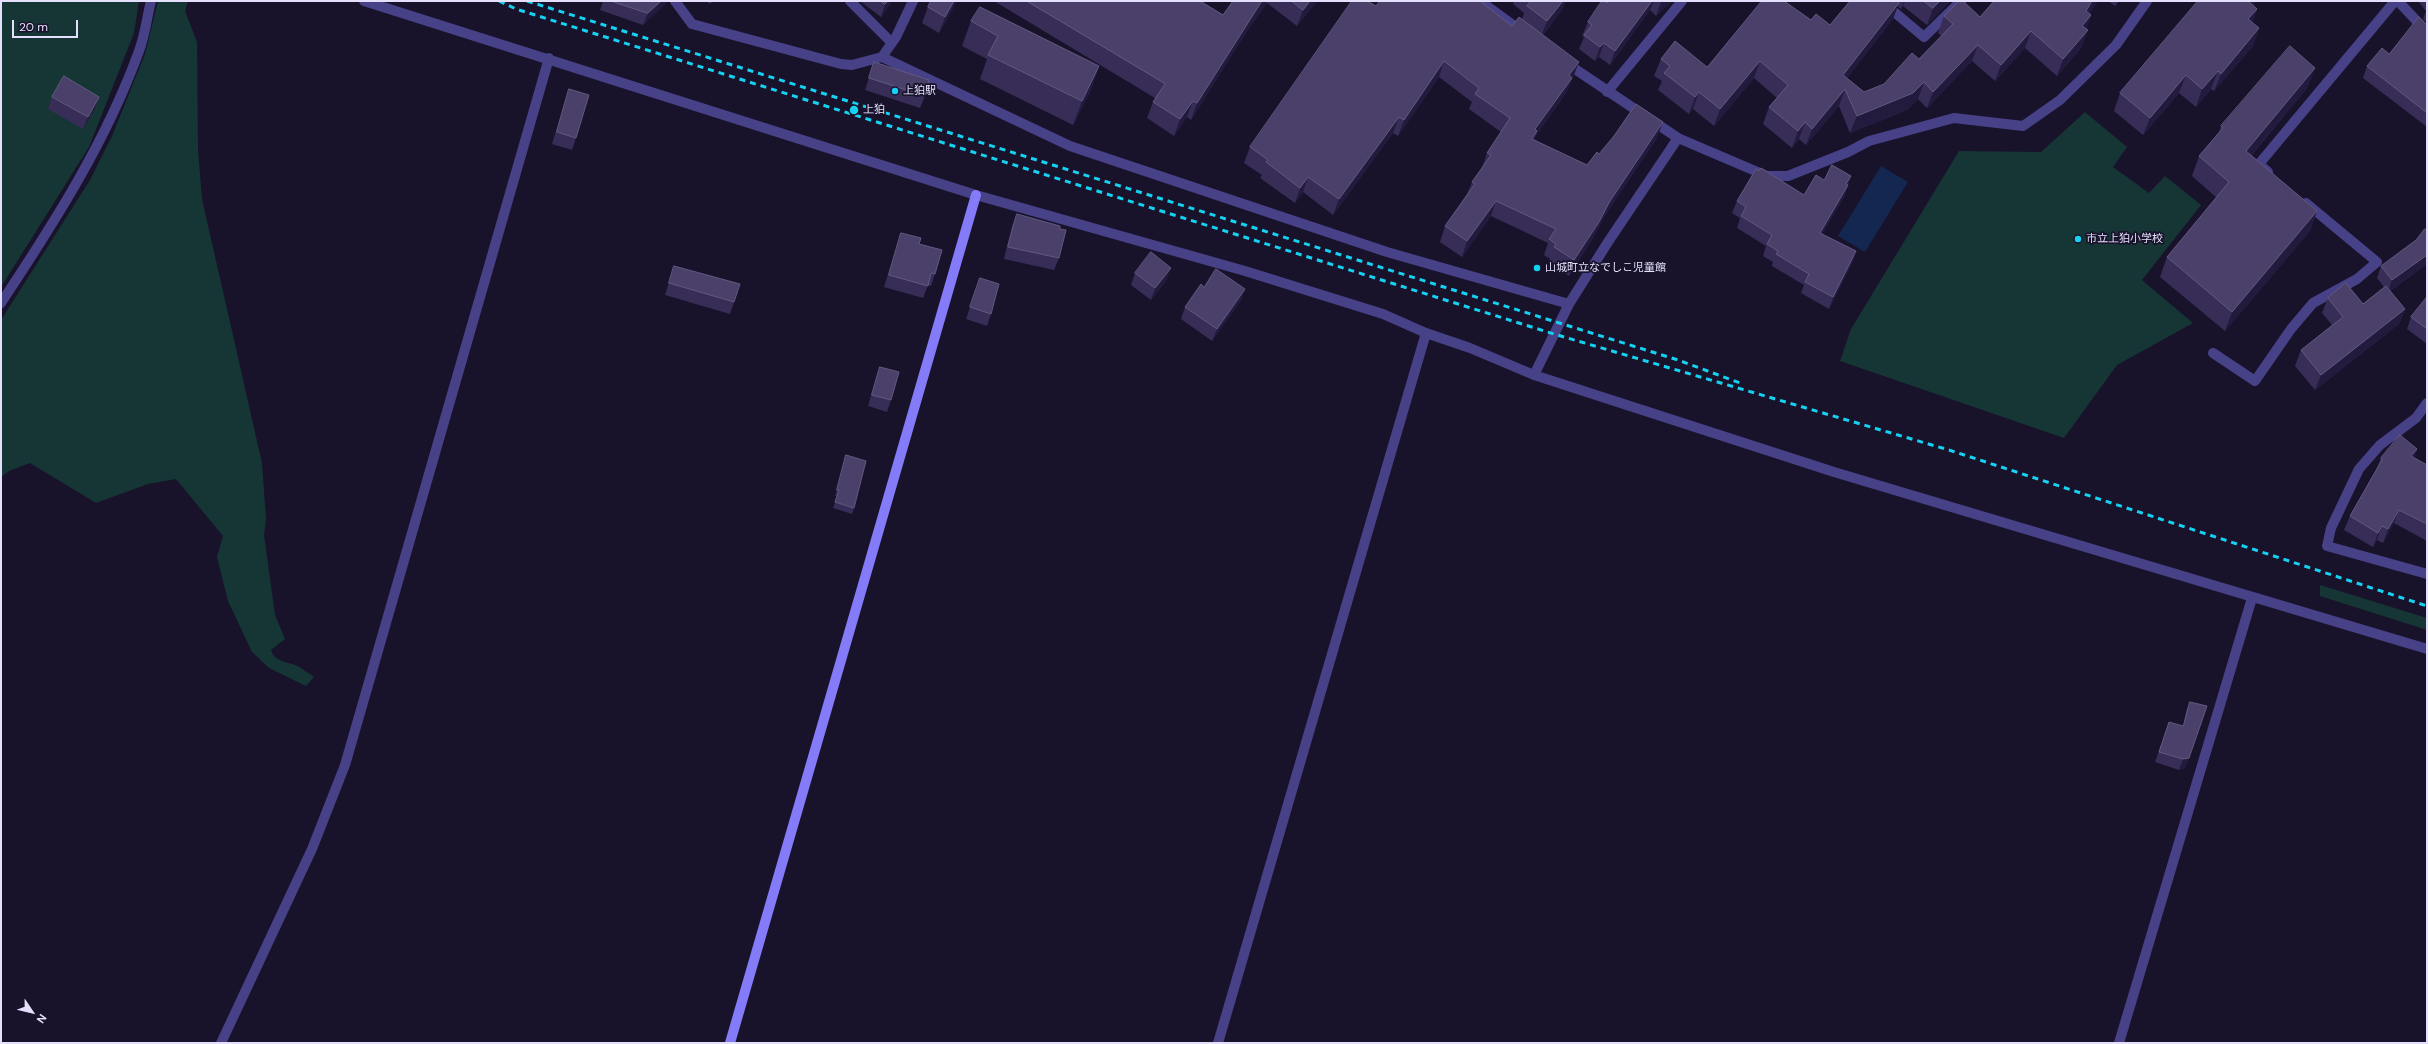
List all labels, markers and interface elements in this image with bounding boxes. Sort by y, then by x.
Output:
scale bar [14,12,80,38]
text: 20 m [19,19,48,35]
place label: 上狛駅 [903,84,936,98]
marker: 上狛駅 [890,86,900,96]
place label: 上狛 [863,103,885,117]
marker: 上狛 [848,104,860,116]
place label: 市立上狛小学校 [2086,232,2163,246]
marker: 市立上狛小学校 [2073,234,2083,244]
place label: 山城町立なでしこ児童館 [1545,261,1666,275]
marker: 山城町立なでしこ児童館 [1532,263,1542,273]
north arrow [12,992,52,1032]
text: N [34,1012,50,1026]

